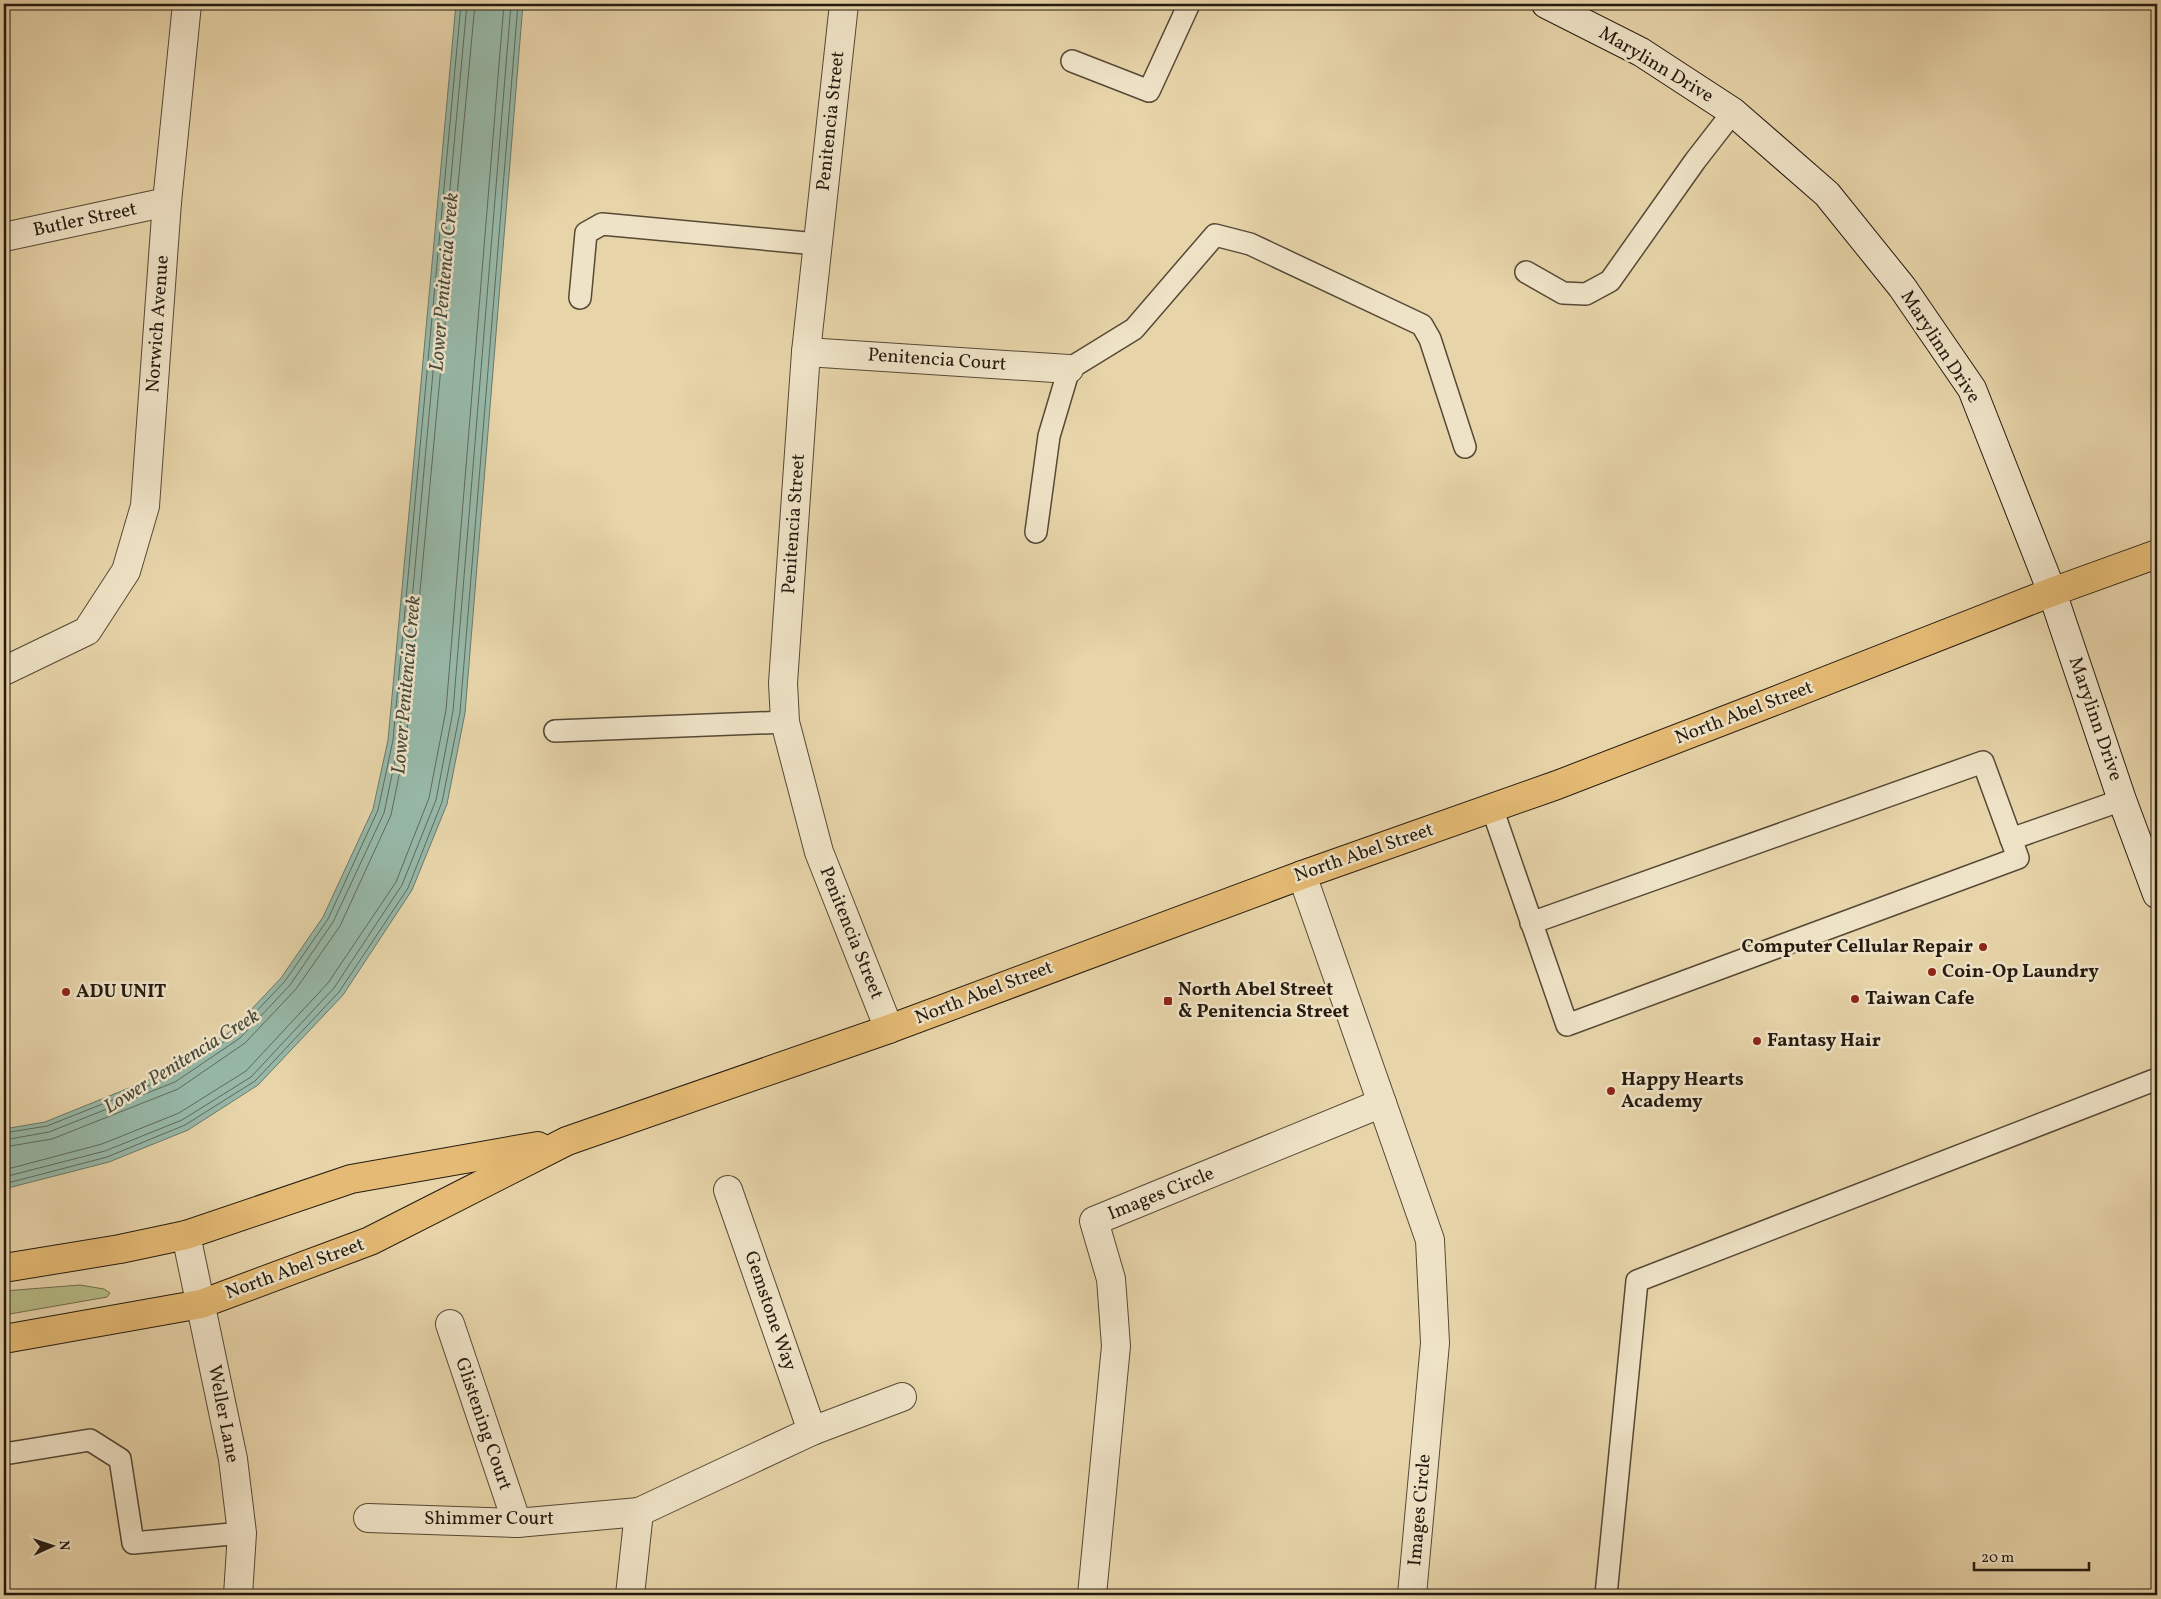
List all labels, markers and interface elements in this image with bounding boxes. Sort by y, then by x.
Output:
street label: Marylinn Drive [1594,20,1718,110]
street label: Penitencia Street [811,49,851,192]
water label: Lower Penitencia Creek [423,192,467,372]
street label: Butler Street [31,196,140,244]
street label: Norwich Avenue [140,254,176,394]
street label: Marylinn Drive [1894,286,1986,408]
street label: Penitencia Court [867,342,1008,378]
street label: Penitencia Street [776,453,812,595]
water label: Lower Penitencia Creek [385,595,429,775]
street label: Marylinn Drive [2062,653,2128,785]
street label: North Abel Street [1671,675,1817,751]
street label: North Abel Street [1291,817,1438,889]
street label: Penitencia Street [813,863,890,1003]
place label: Computer Cellular Repair [1742,934,1973,960]
marker: Computer Cellular Repair [1977,941,1989,953]
street label: North Abel Street [911,955,1057,1031]
place label: Coin-Op Laundry [1942,959,2099,985]
marker: Coin-Op Laundry [1926,966,1938,978]
place label: North Abel Street & Penitencia Street [1178,977,1349,1025]
place label: ADU UNIT [76,979,166,1005]
marker: ADU UNIT [60,986,72,998]
place label: Taiwan Cafe [1865,986,1975,1012]
marker: Taiwan Cafe [1849,993,1861,1005]
marker: North Abel Street & Penitencia Street [1162,995,1174,1007]
water label: Lower Penitencia Creek [99,1003,265,1121]
place label: Fantasy Hair [1767,1028,1881,1054]
marker: Fantasy Hair [1751,1035,1763,1047]
place label: Happy Hearts Academy [1621,1067,1744,1115]
marker: Happy Hearts Academy [1605,1085,1617,1097]
street label: Images Circle [1104,1161,1218,1227]
street label: North Abel Street [222,1232,368,1306]
street label: Gemstone Way [737,1248,803,1374]
street label: Glistening Court [448,1354,518,1494]
street label: Weller Lane [201,1363,245,1465]
street label: Images Circle [1402,1453,1438,1567]
street label: Shimmer Court [424,1506,554,1532]
north arrow [28,1522,78,1572]
scale bar [1974,1539,2088,1571]
text: N [54,1540,73,1551]
text: 20 m [1981,1548,2014,1569]

